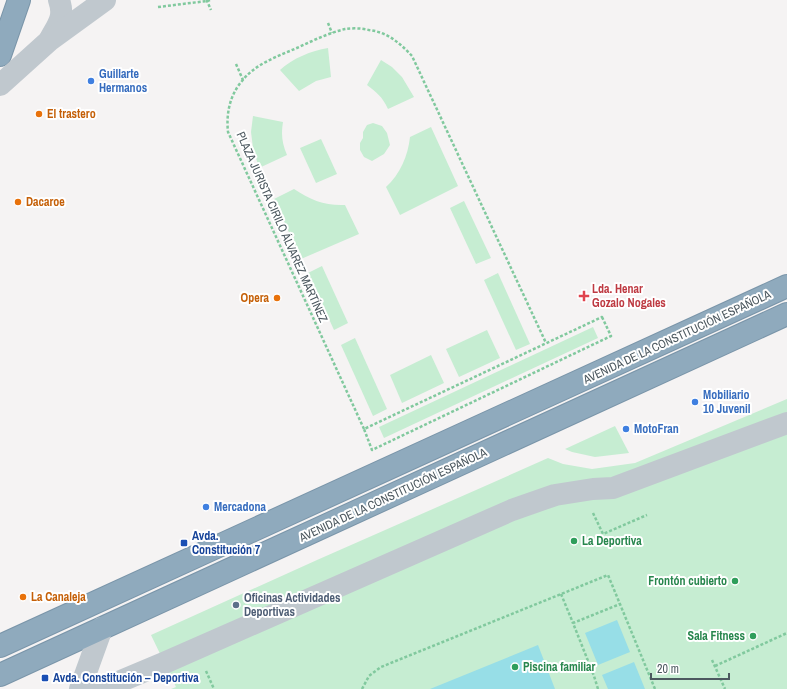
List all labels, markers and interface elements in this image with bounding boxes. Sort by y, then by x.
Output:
place label: Guillarte Hermanos [99,66,148,96]
marker: Guillarte Hermanos [86,76,96,86]
place label: El trastero [47,106,96,122]
marker: El trastero [34,109,44,119]
street label: PLAZA JURISTA CIRILO ÁLVAREZ MARTÍNEZ [233,129,331,325]
place label: Dacaroe [26,194,65,210]
marker: Dacaroe [13,197,23,207]
place label: Lda. Henar Gozalo Nogales [592,281,666,311]
street label: AVENIDA DE LA CONSTITUCIÓN ESPAÑOLA [580,286,774,388]
place label: Opera [241,290,270,306]
marker: Lda. Henar Gozalo Nogales [579,291,589,301]
marker: Opera [272,293,282,303]
place label: Mobiliario 10 Juvenil [703,387,751,417]
marker: Mobiliario 10 Juvenil [690,397,700,407]
place label: MotoFran [634,421,679,437]
marker: MotoFran [621,424,631,434]
street label: AVENIDA DE LA CONSTITUCIÓN ESPAÑOLA [296,444,490,546]
place label: Mercadona [214,499,266,515]
marker: Mercadona [201,502,211,512]
place label: Avda. Constitución 7 [192,528,261,558]
place label: La Deportiva [582,533,642,549]
marker: La Deportiva [569,536,579,546]
marker: Avda. Constitución 7 [179,538,189,548]
place label: Frontón cubierto [648,573,727,589]
marker: Frontón cubierto [730,576,740,586]
place label: La Canaleja [31,589,86,605]
place label: Oficinas Actividades Deportivas [244,590,341,620]
marker: La Canaleja [18,592,28,602]
marker: Oficinas Actividades Deportivas [231,600,241,610]
place label: Sala Fitness [688,628,746,644]
marker: Sala Fitness [748,631,758,641]
scale bar [651,655,729,681]
place label: Piscina familiar [523,659,595,675]
text: 20 m [657,661,679,677]
marker: Piscina familiar [510,662,520,672]
place label: Avda. Constitución – Deportiva [53,670,199,686]
marker: Avda. Constitución – Deportiva [40,673,50,683]

